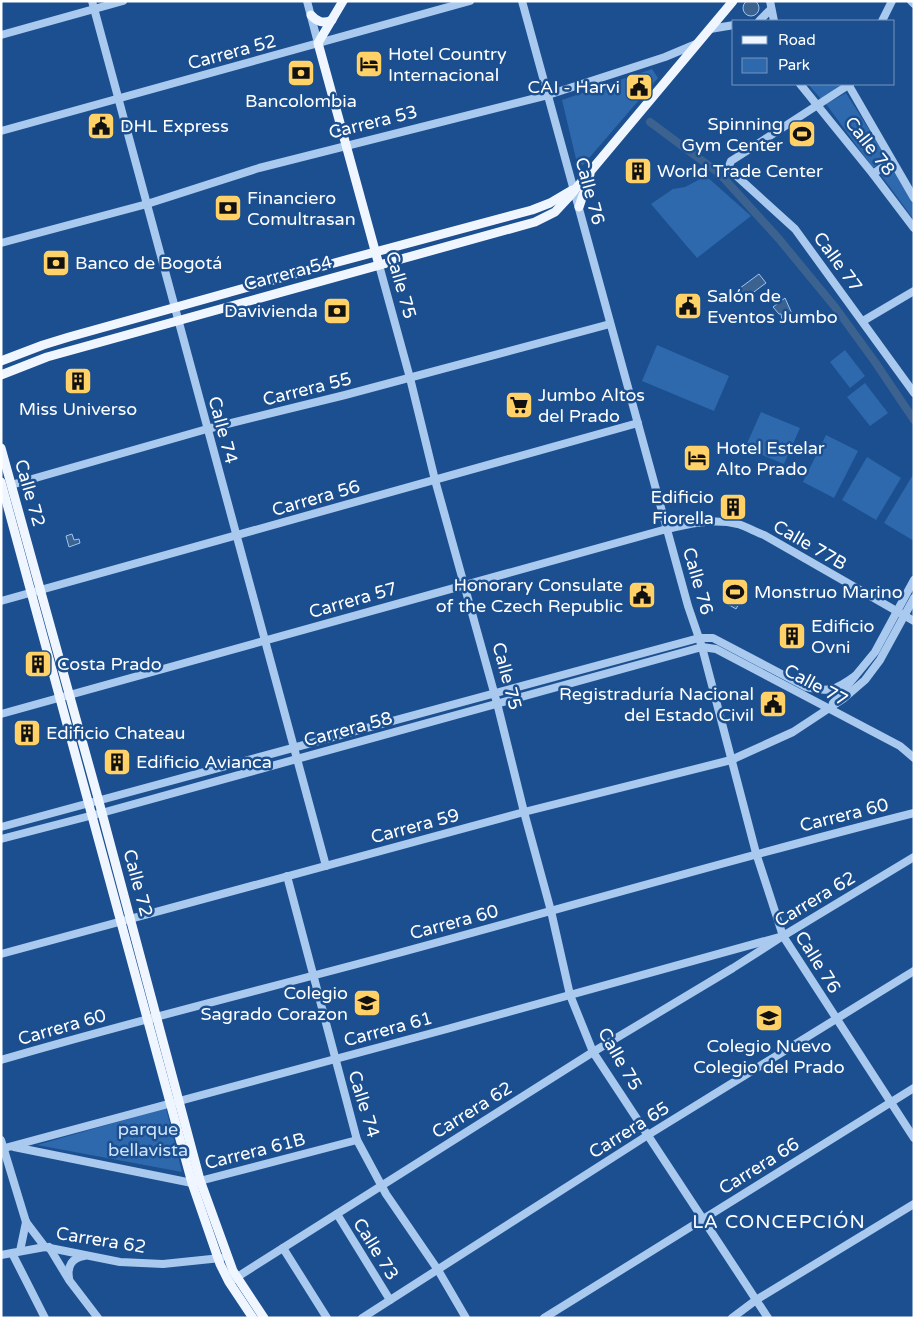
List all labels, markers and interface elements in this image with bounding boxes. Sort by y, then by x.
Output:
legend [732,20,895,85]
street label: Carrera 52 [185,30,279,74]
text: Road [778,31,816,49]
place label: Hotel Country Internacional [388,43,507,86]
hotel icon: Hotel Country Internacional [354,49,384,79]
text: Park [778,56,810,74]
bank icon: Bancolombia [286,58,316,88]
public building icon: CAI - Harvi [624,72,654,102]
place label: CAI - Harvi [528,76,620,98]
place label: Bancolombia [245,90,357,112]
street label: Carrera 53 [326,100,420,144]
public building icon: DHL Express [86,111,116,141]
street label: Calle 78 [840,112,900,180]
place label: Spinning Gym Center [682,113,783,156]
place label: DHL Express [120,115,229,137]
sports icon: Spinning Gym Center [787,119,817,149]
street label: Calle 76 [570,155,610,227]
building icon: World Trade Center [623,156,653,186]
place label: World Trade Center [657,160,823,182]
place label: Financiero Comultrasan [247,187,356,230]
bank icon: Financiero Comultrasan [213,193,243,223]
street label: Calle 77 [809,228,867,296]
bank icon: Banco de Bogotá [41,248,71,278]
street label: Calle 75 [381,249,421,321]
street label: Carrera 54 [241,251,335,295]
place label: Banco de Bogotá [75,252,222,274]
place label: Salón de Eventos Jumbo [707,285,838,328]
public building icon: Salón de Eventos Jumbo [673,291,703,321]
bank icon: Davivienda [322,296,352,326]
place label: Davivienda [224,300,318,322]
building icon: Miss Universo [63,366,93,396]
street label: Carrera 55 [260,367,354,411]
place label: Jumbo Altos del Prado [538,384,645,427]
supermarket icon: Jumbo Altos del Prado [504,390,534,420]
street label: Calle 74 [203,394,243,466]
place label: Miss Universo [19,398,137,420]
place label: Hotel Estelar Alto Prado [716,437,825,480]
hotel icon: Hotel Estelar Alto Prado [682,443,712,473]
street label: Calle 72 [10,457,50,529]
street label: Carrera 56 [269,475,363,521]
place label: Edificio Fiorella [650,486,714,529]
building icon: Edificio Fiorella [718,492,748,522]
street label: Calle 77B [769,515,851,575]
street label: Calle 76 [678,545,718,617]
place label: Honorary Consulate of the Czech Republic [436,574,623,617]
street label: Carrera 57 [306,577,400,623]
sports icon: Monstruo Marino [720,577,750,607]
public building icon: Honorary Consulate of the Czech Republic [627,580,657,610]
place label: Monstruo Marino [754,581,903,603]
place label: Edificio Ovni [811,615,875,658]
building icon: Edificio Ovni [777,621,807,651]
street label: Calle 75 [487,640,527,712]
building icon: Costa Prado [23,649,53,679]
place label: Costa Prado [57,653,162,675]
street label: Calle 77 [780,659,852,711]
place label: Registraduría Nacional del Estado Civil [559,683,754,726]
public building icon: Registraduría Nacional del Estado Civil [758,689,788,719]
street label: Carrera 58 [301,707,395,751]
building icon: Edificio Chateau [12,718,42,748]
place label: Edificio Chateau [46,722,186,744]
building icon: Edificio Avianca [102,747,132,777]
place label: Edificio Avianca [136,751,272,773]
street label: Carrera 60 [797,793,891,837]
street label: Carrera 59 [368,804,462,848]
street label: Calle 72 [118,847,158,919]
street label: Carrera 62 [770,866,860,932]
street label: Carrera 60 [407,900,501,944]
street label: Calle 76 [790,927,846,997]
place label: Colegio Sagrado Corazon [200,982,348,1025]
school or university icon: Colegio Sagrado Corazon [352,988,382,1018]
school or university icon: Colegio Nuevo Colegio del Prado [754,1003,784,1033]
street label: Carrera 60 [15,1004,109,1050]
street label: Carrera 61 [341,1007,435,1051]
street label: Calle 75 [593,1024,647,1094]
place label: Colegio Nuevo Colegio del Prado [693,1035,845,1078]
street label: Calle 74 [343,1068,385,1140]
street label: Carrera 62 [428,1077,516,1143]
street label: Carrera 65 [585,1097,673,1163]
park label: parque bellavista [108,1118,188,1161]
street label: Carrera 61B [202,1128,308,1174]
street label: Carrera 66 [715,1133,803,1199]
district label: LA CONCEPCIÓN [692,1210,866,1233]
street label: Calle 73 [348,1214,404,1284]
street label: Carrera 62 [55,1222,147,1258]

